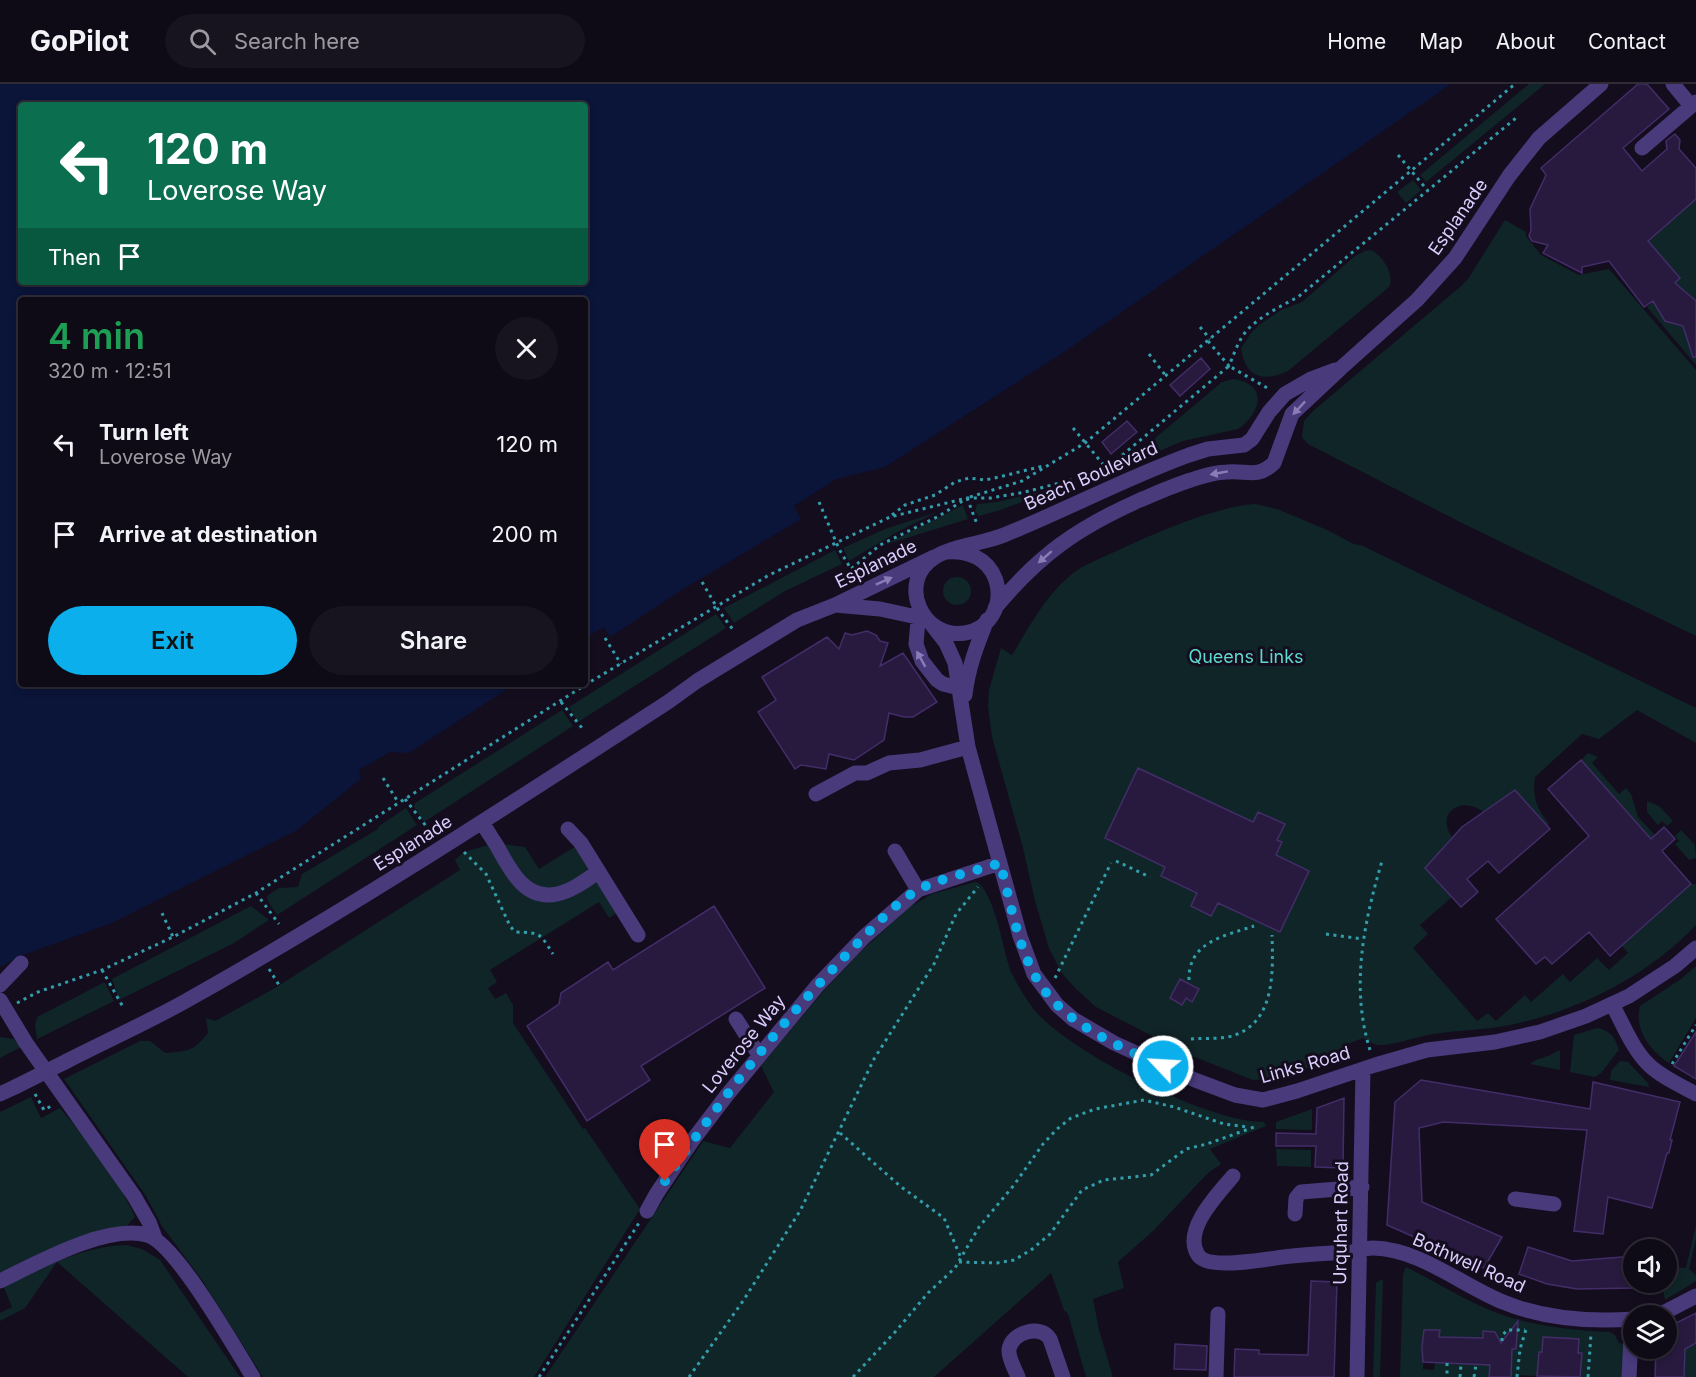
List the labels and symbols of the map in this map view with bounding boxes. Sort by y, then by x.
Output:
street label: Esplanade [1424,175,1491,259]
one-way arrow [1292,401,1306,415]
street label: Beach Boulevard [1021,437,1161,514]
one-way arrow [1209,469,1228,478]
street label: Esplanade [832,535,920,592]
one-way arrow [1038,550,1053,563]
one-way arrow [876,576,894,586]
park label: Queens Links [1188,646,1304,667]
one-way arrow [917,650,927,667]
street label: Esplanade [370,810,456,875]
street label: Loverose Way [698,990,790,1097]
position arrow [1131,1034,1195,1098]
street label: Links Road [1257,1042,1352,1087]
pin [639,1119,690,1181]
street label: Urquhart Road [1329,1161,1352,1285]
street label: Bothwell Road [1410,1228,1529,1297]

